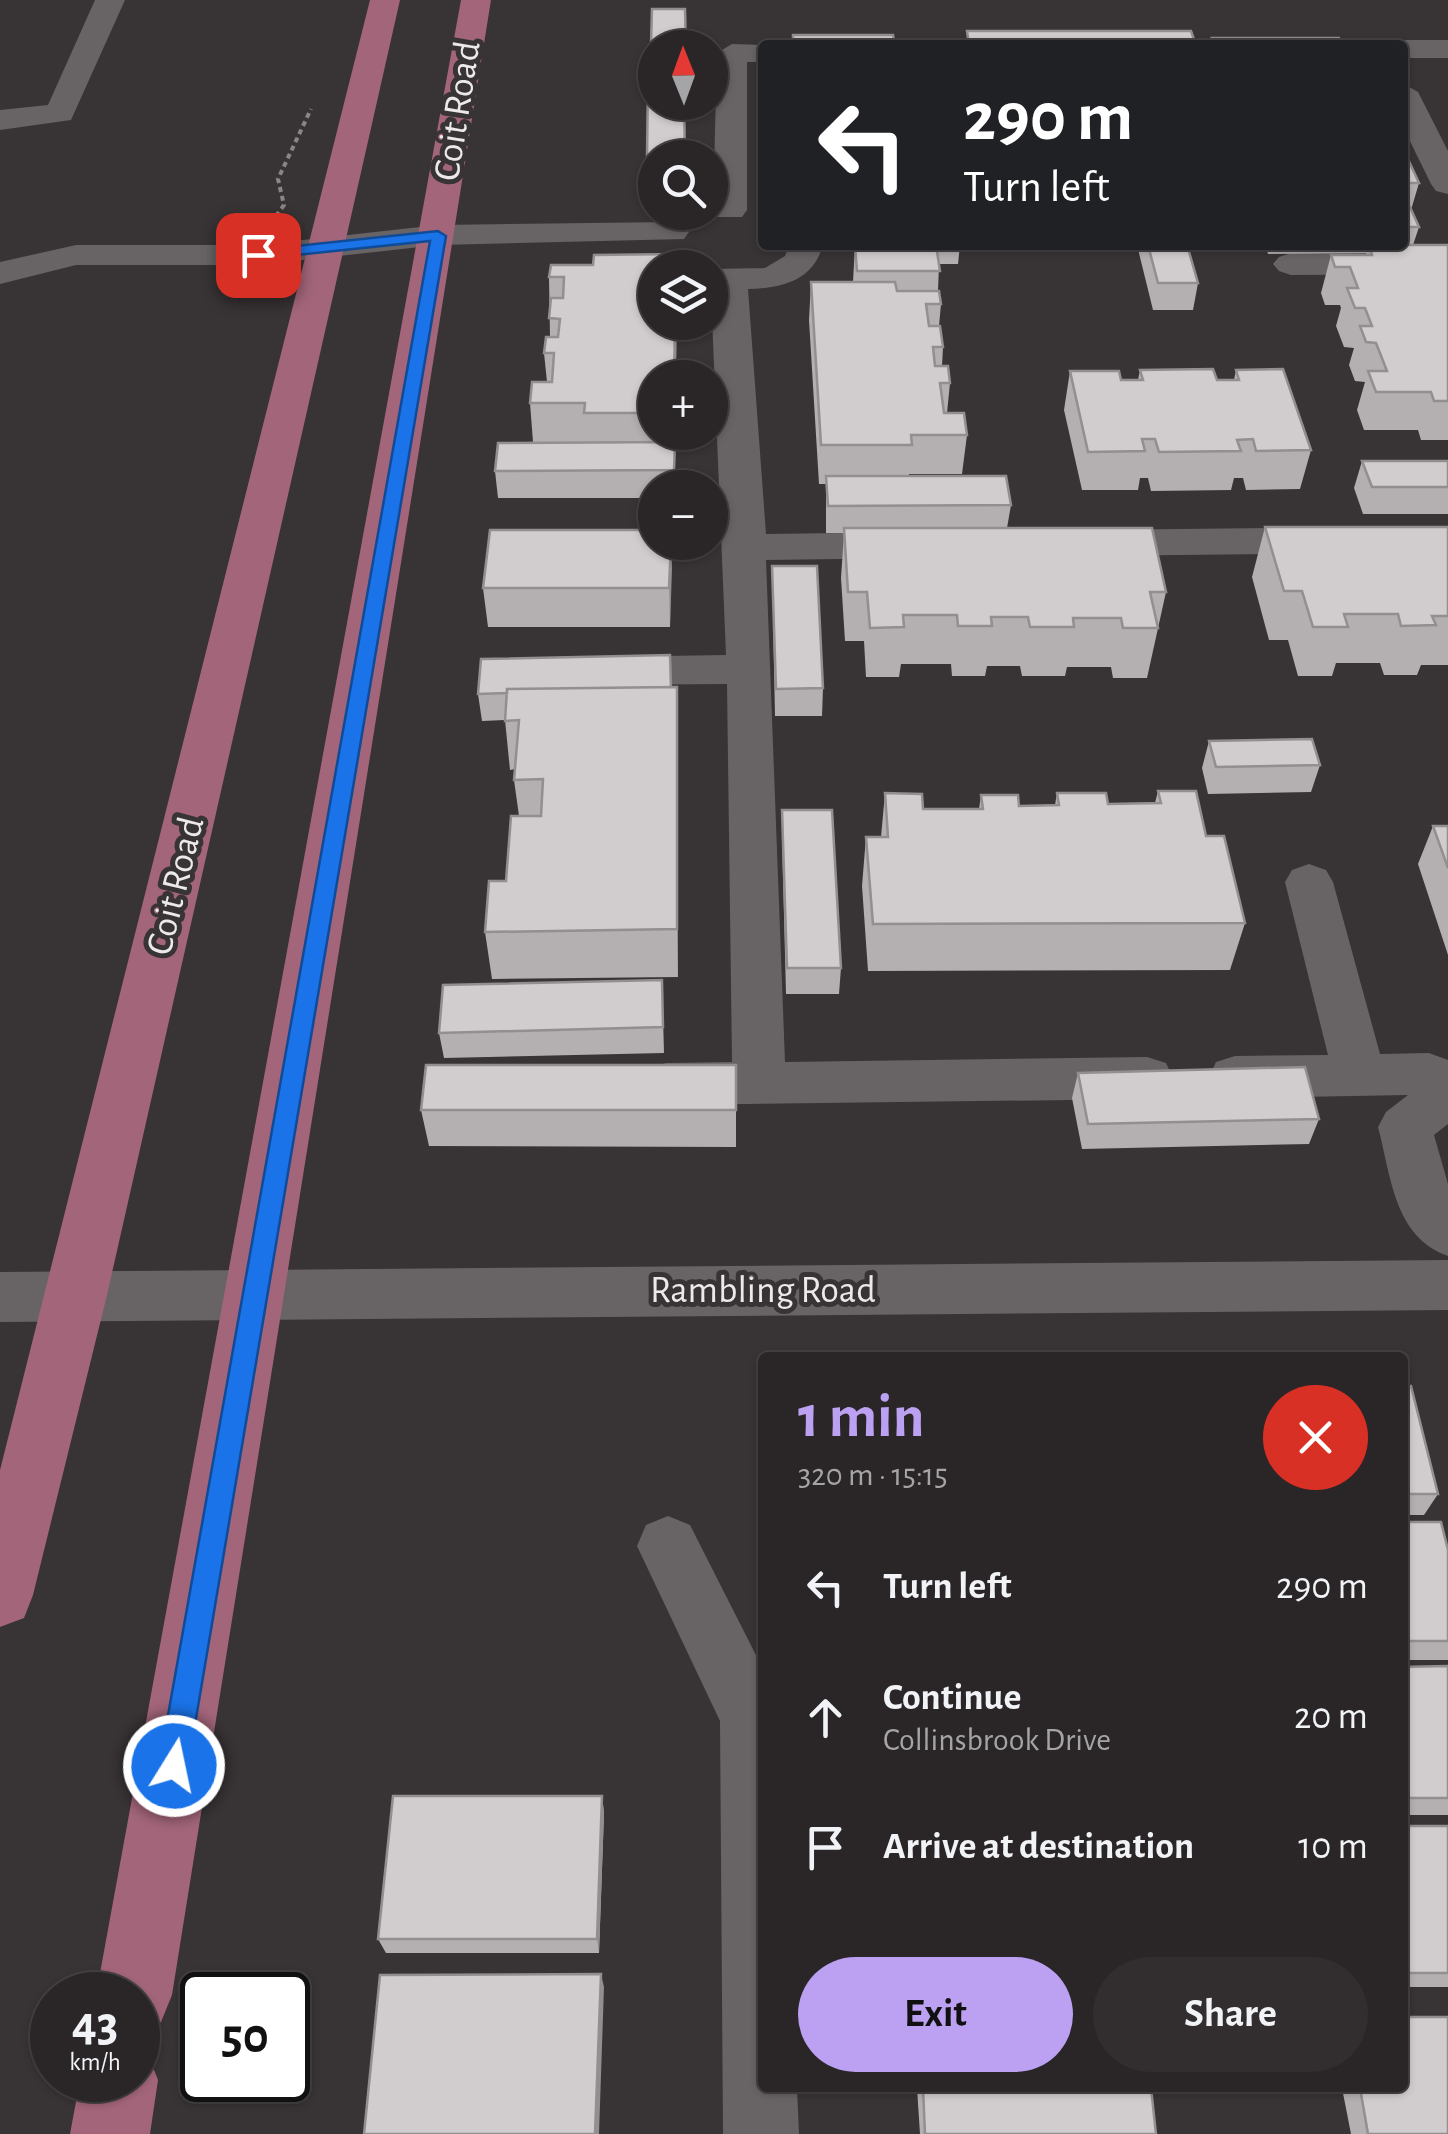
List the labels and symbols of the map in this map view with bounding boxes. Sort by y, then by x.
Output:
north arrow [638,30,728,120]
street label: Coit Road [428,38,488,184]
pin [216,213,301,298]
street label: Coit Road [141,813,211,959]
street label: Rambling Road [650,1272,876,1310]
position arrow [122,1714,226,1818]
speed limit sign: 50 [180,1972,310,2102]

